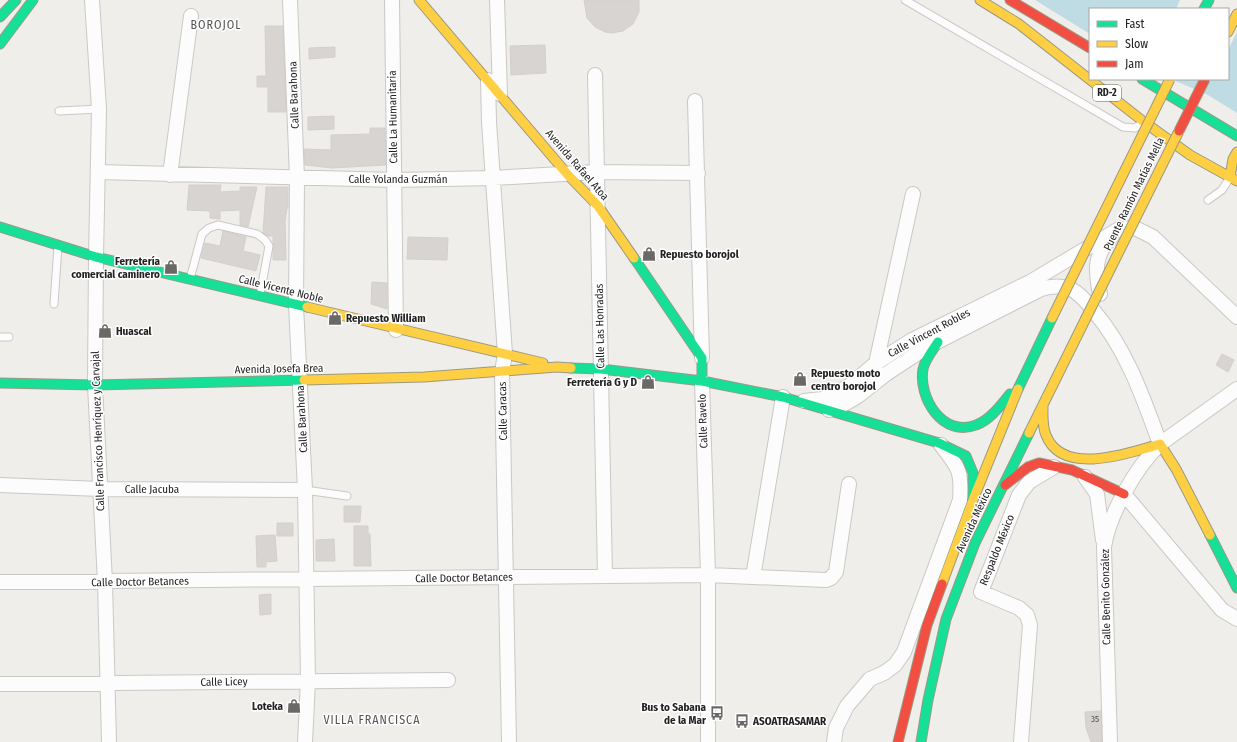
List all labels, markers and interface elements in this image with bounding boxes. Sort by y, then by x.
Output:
legend [1089,8,1229,80]
text: Fast [1125,17,1144,31]
district label: BOROJOL [190,18,242,32]
text: Slow [1125,37,1148,51]
text: Jam [1125,57,1143,71]
street label: Calle Barahona [286,61,302,129]
street label: Calle La Humanitaria [386,70,400,164]
road number: RD-2 [1093,85,1121,101]
street label: Avenida Rafael Atoa [543,127,611,203]
street label: Puente Ramón Matías Mella [1101,135,1167,253]
street label: Calle Yolanda Guzmán [348,173,448,186]
shop icon: Repuesto borojol [641,246,657,262]
place label: Repuesto borojol [660,248,740,261]
place label: Ferretería comercial caminero [71,255,161,281]
shop icon: Ferretería comercial caminero [163,259,179,275]
street label: Calle Vicente Noble [237,272,325,306]
street label: Calle Las Honradas [593,283,607,369]
street label: Calle Vincent Robles [886,306,973,360]
shop icon: Repuesto William [327,310,343,326]
place label: Repuesto William [346,312,426,325]
shop icon: Huascal [97,323,113,339]
place label: Huascal [116,325,153,338]
street label: Calle Francisco Henríquez y Carvajal [89,351,107,511]
street label: Avenida Josefa Brea [234,362,324,376]
place label: Repuesto moto centro borojol [811,367,880,393]
shop icon: Repuesto moto centro borojol [792,371,808,387]
shop icon: Ferretería G y D [640,374,656,390]
place label: Ferretería G y D [567,376,637,389]
street label: Calle Caracas [496,381,510,441]
street label: Calle Barahona [294,385,310,453]
street label: Calle Ravelo [696,393,710,448]
street label: Calle Jacuba [125,483,179,496]
street label: Avenida México [953,486,995,554]
street label: Respaldo México [977,513,1017,587]
street label: Calle Benito González [1099,548,1113,645]
street label: Calle Doctor Betances [415,571,513,585]
street label: Calle Doctor Betances [91,575,189,589]
street label: Calle Licey [200,675,248,689]
shop icon: Loteka [286,698,302,714]
place label: Loteka [252,700,284,713]
place label: Bus to Sabana de la Mar [641,701,707,727]
bus stop icon: Bus to Sabana de la Mar [709,705,725,721]
district label: VILLA FRANCISCA [323,713,421,727]
bus stop icon: ASOATRASAMAR [734,713,750,729]
house number: 35 [1091,714,1099,724]
place label: ASOATRASAMAR [752,715,827,728]

